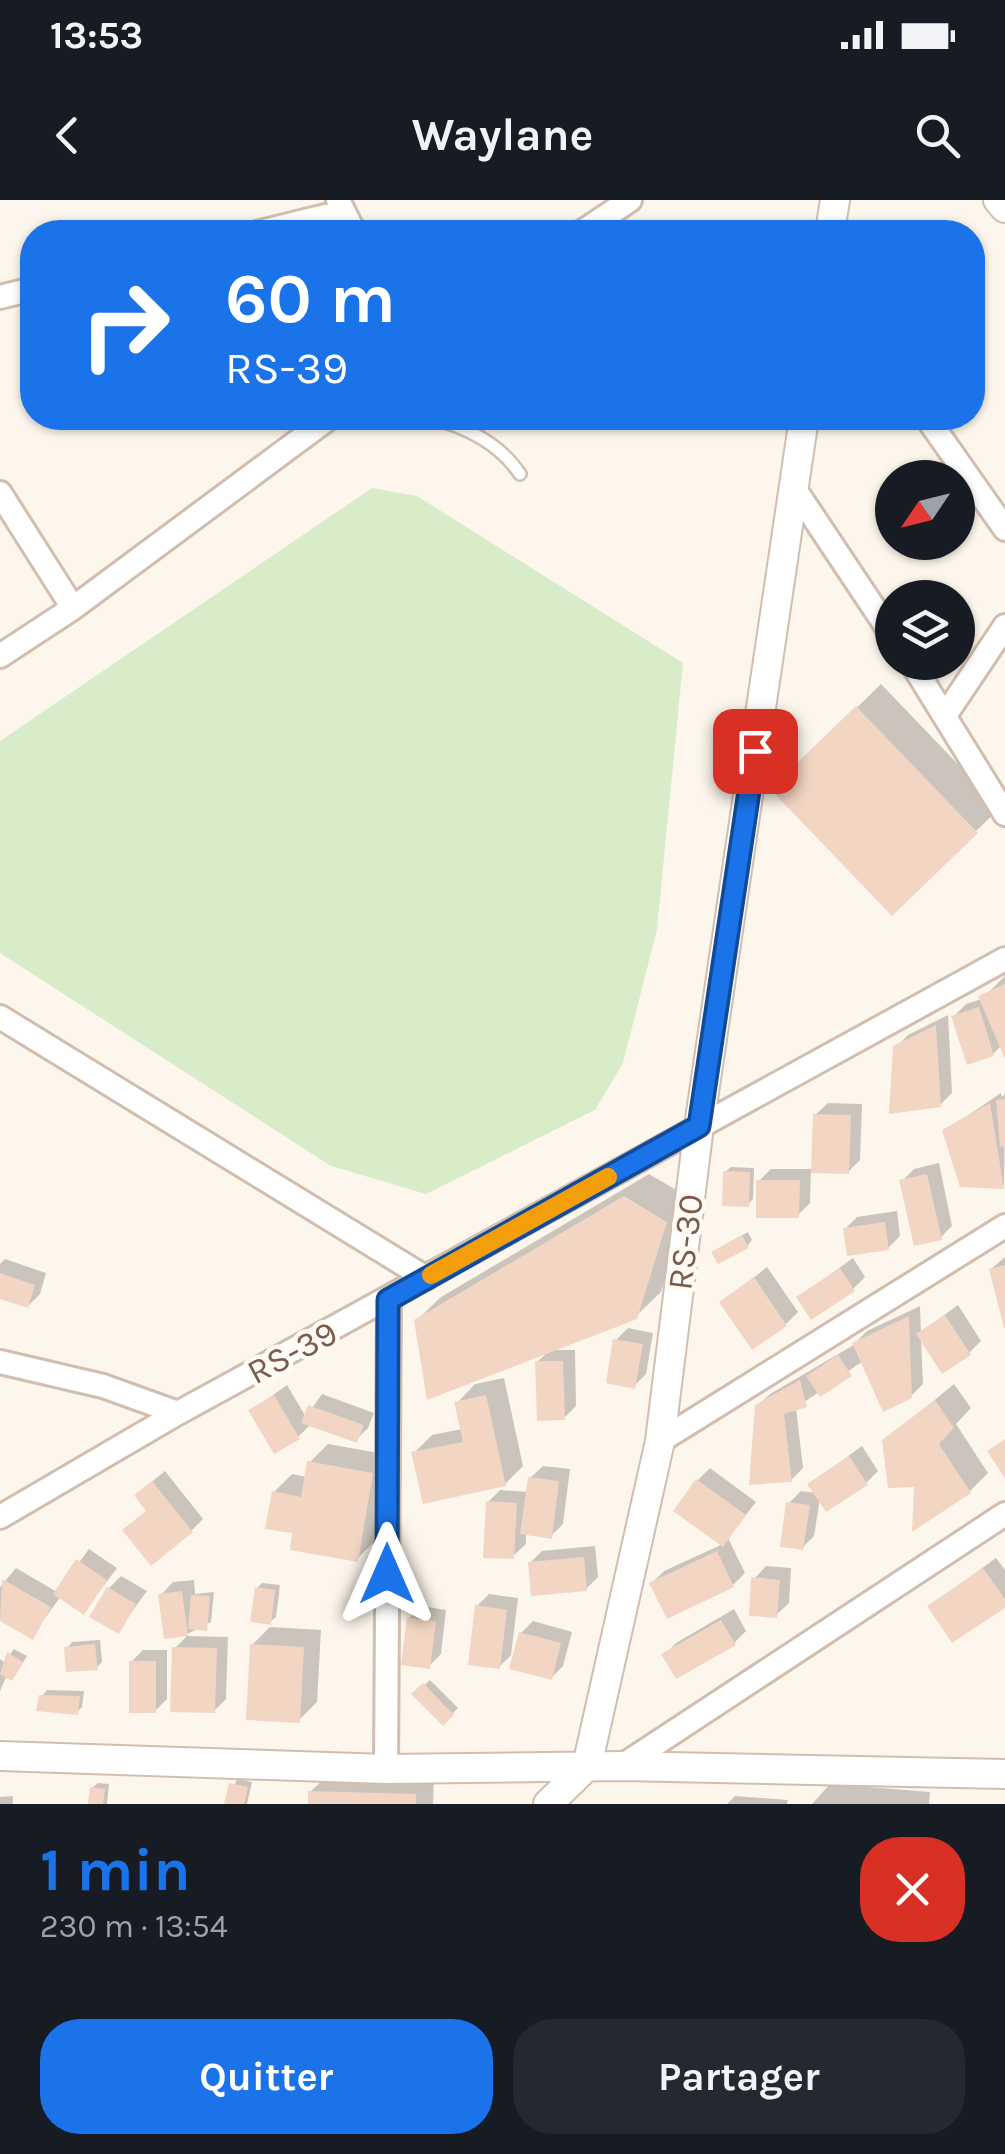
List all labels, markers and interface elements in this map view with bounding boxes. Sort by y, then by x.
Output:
text: 13:53 [50,13,143,58]
icon: back [40,108,95,163]
icon: search [910,108,965,163]
text: Waylane [412,109,593,161]
text: 60 m [225,258,396,340]
icon: right [60,260,190,390]
text: RS-39 [225,342,348,394]
north arrow [875,460,975,560]
map controls [875,460,975,680]
button: layers [875,580,975,680]
pin [713,709,798,794]
icon: arrive [728,724,783,779]
street label: RS-30 [659,1192,712,1292]
street label: RS-39 [240,1312,344,1393]
position arrow [335,1522,439,1626]
text: 1 min [40,1835,191,1905]
button: close [860,1837,965,1942]
text: 230 m · 13:54 [40,1908,228,1945]
button: Quitter [40,2019,493,2134]
button: Partager [513,2019,965,2134]

